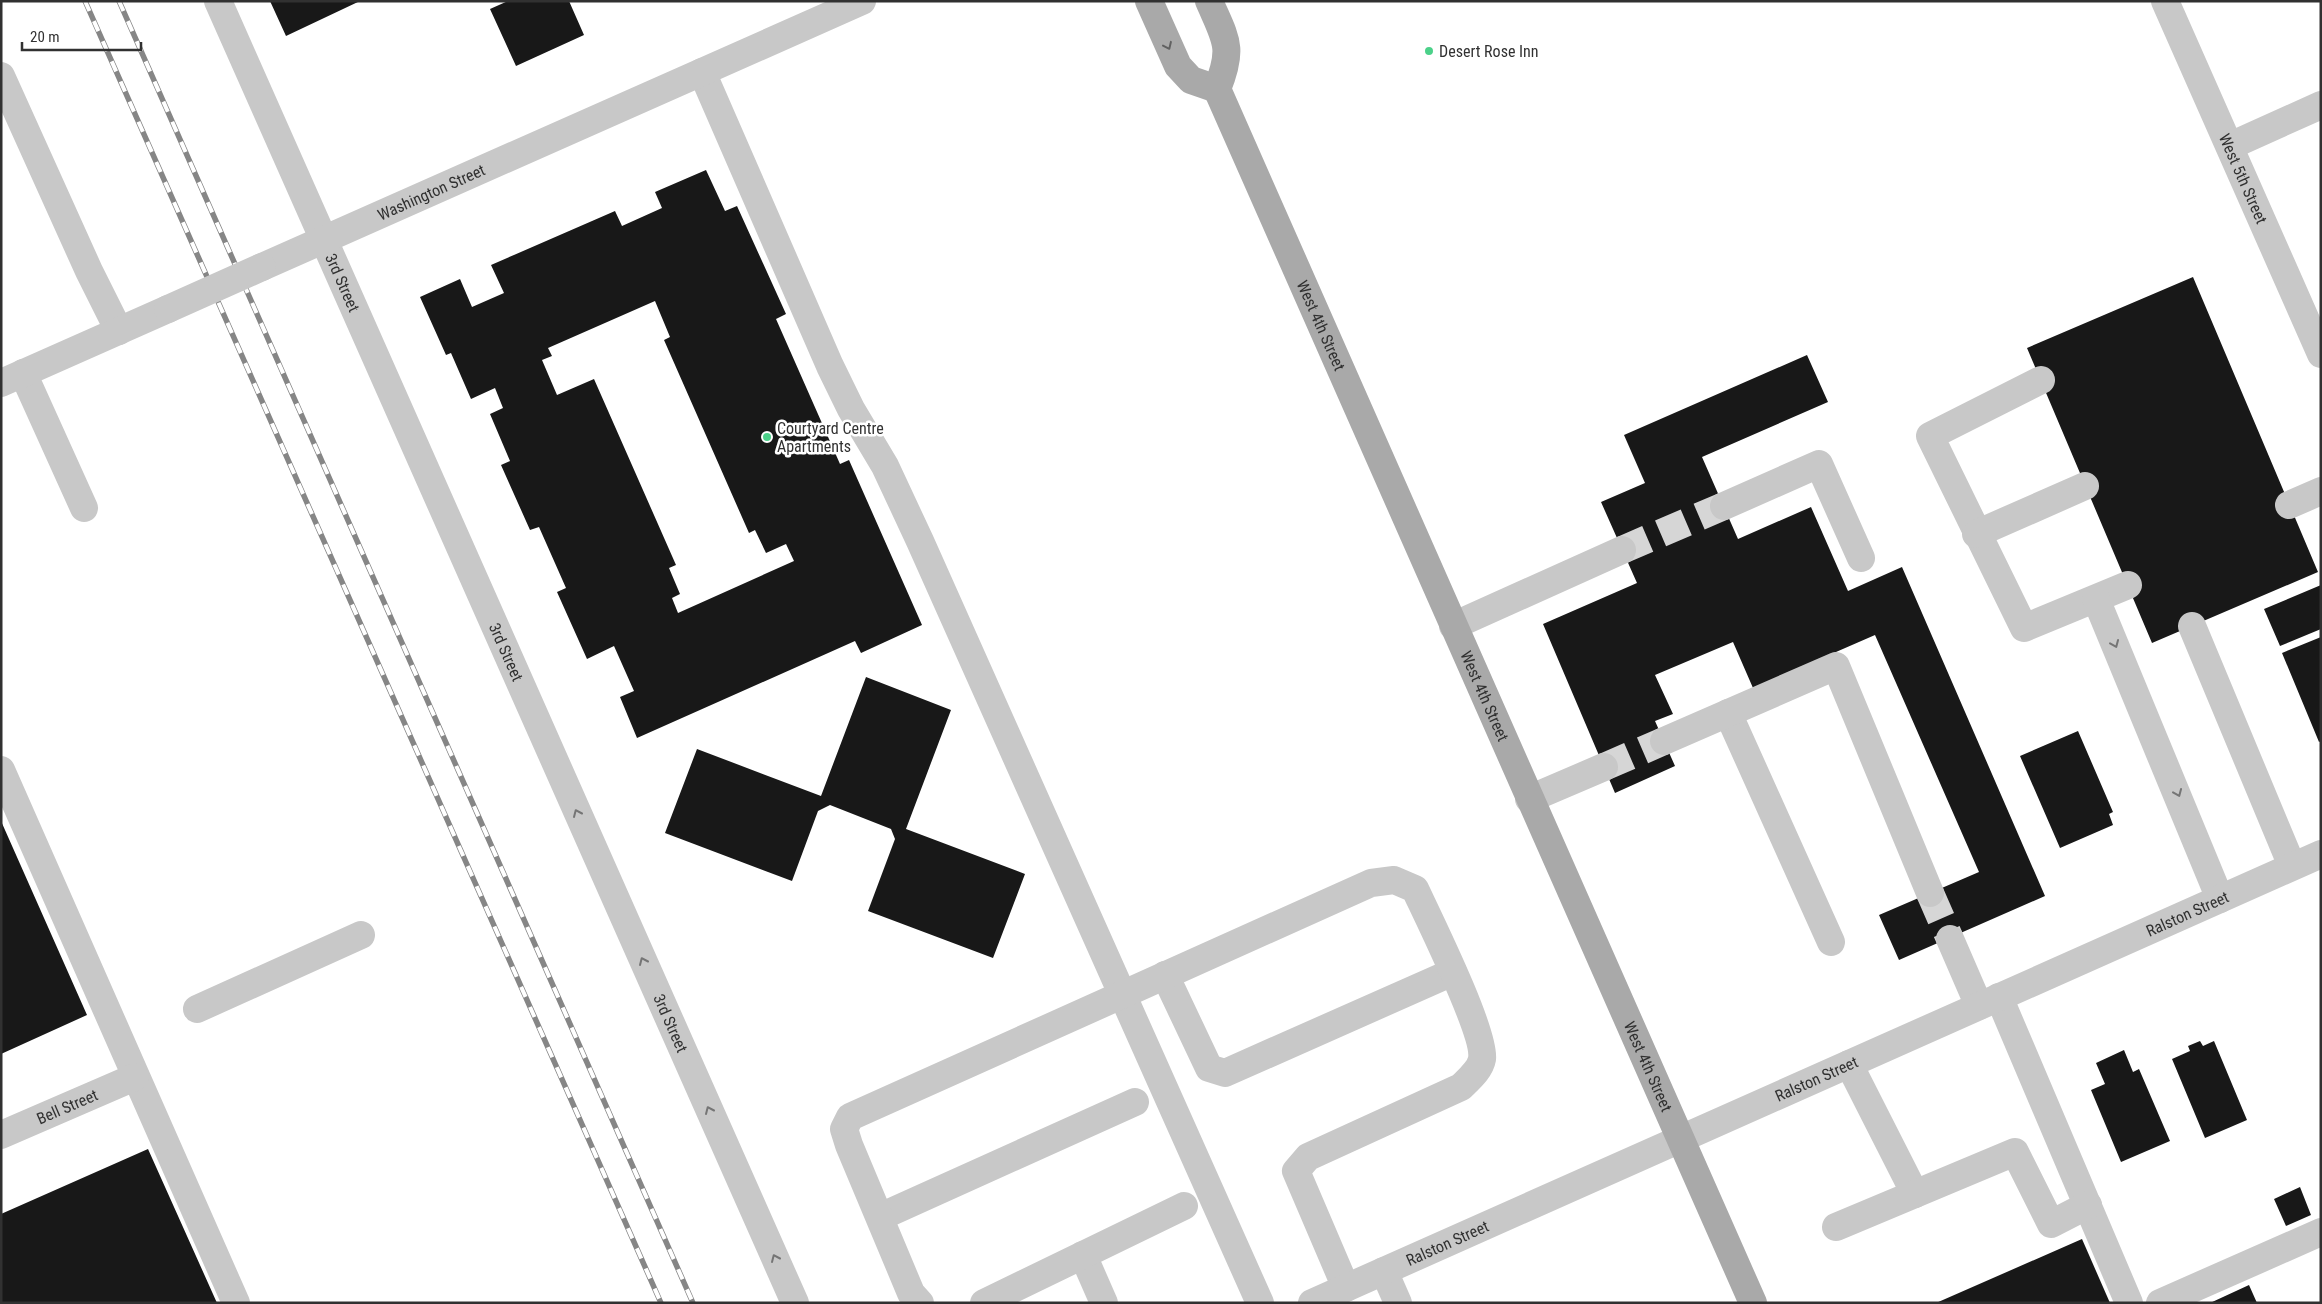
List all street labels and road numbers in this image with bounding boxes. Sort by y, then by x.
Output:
street label: West 5th Street [2215,131,2271,227]
street label: Washington Street [375,160,488,225]
street label: 3rd Street [321,251,364,315]
street label: West 4th Street [1293,277,1349,374]
street label: 3rd Street [485,620,527,684]
street label: West 4th Street [1456,648,1513,744]
street label: Ralston Street [2143,887,2232,941]
street label: 3rd Street [649,991,692,1056]
street label: West 4th Street [1620,1018,1676,1115]
street label: Ralston Street [1772,1052,1861,1106]
street label: Bell Street [34,1085,101,1128]
street label: Ralston Street [1403,1216,1492,1270]

